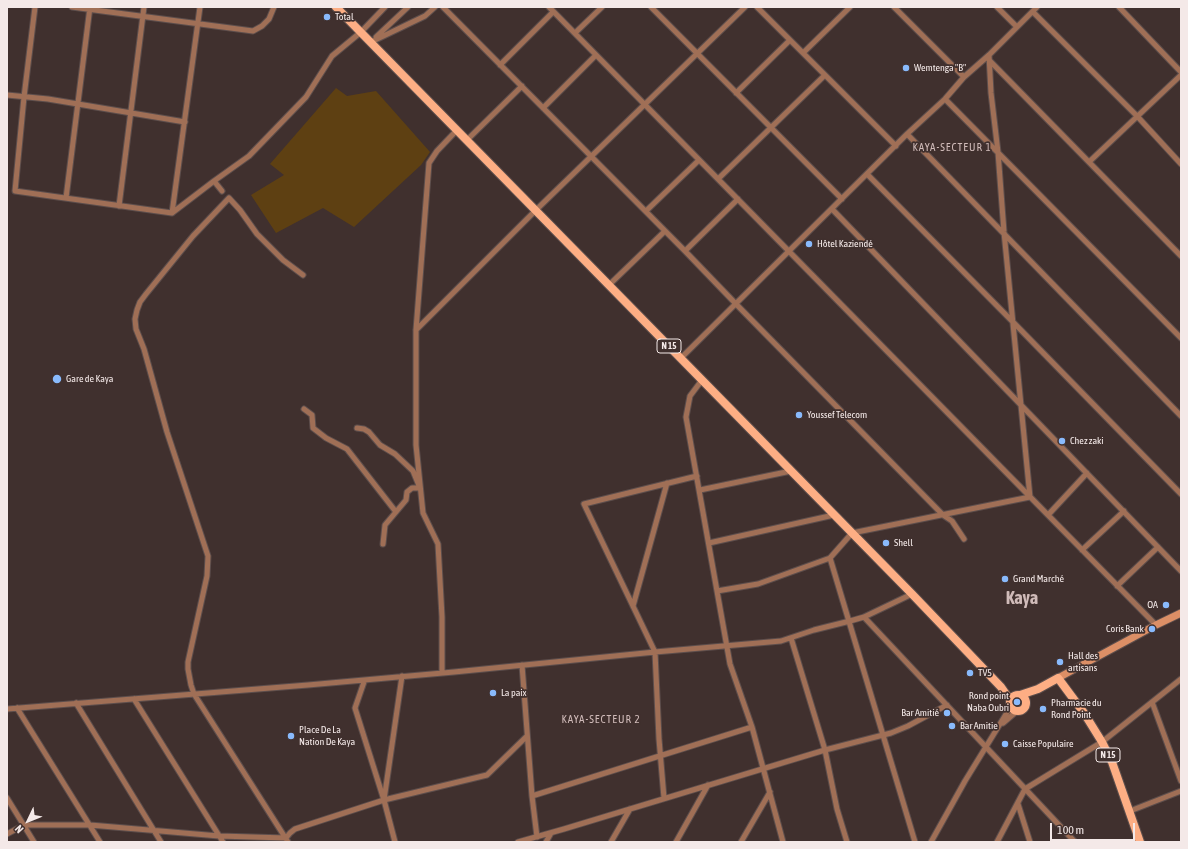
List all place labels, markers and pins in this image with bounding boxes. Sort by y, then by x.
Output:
place label: Total [335,11,354,23]
marker: Total [322,12,332,22]
place label: Wemtenga "B" [914,62,966,74]
marker: Wemtenga "B" [901,63,911,73]
place label: Hôtel Kaziendé [817,238,873,250]
marker: Hôtel Kaziendé [804,239,814,249]
marker: Gare de Kaya [51,373,63,385]
place label: Gare de Kaya [66,373,113,385]
place label: Youssef Telecom [807,409,867,421]
marker: Youssef Telecom [794,410,804,420]
place label: Chez zaki [1070,435,1104,447]
marker: Chez zaki [1057,436,1067,446]
place label: Shell [894,537,913,549]
marker: Shell [881,538,891,548]
place label: Grand Marché [1013,573,1064,585]
marker: Grand Marché [1000,574,1010,584]
place label: OA [1147,599,1158,611]
marker: OA [1161,600,1171,610]
place label: Coris Bank [1106,623,1144,635]
marker: Coris Bank [1147,624,1157,634]
place label: Hall des artisans [1068,650,1098,674]
marker: Hall des artisans [1055,657,1065,667]
place label: TV5 [978,667,992,679]
marker: TV5 [965,668,975,678]
place label: La paix [501,687,527,699]
marker: La paix [488,688,498,698]
place label: Rond point Naba Oubri [967,690,1009,714]
marker: Rond point Naba Oubri [1012,697,1022,707]
place label: Pharmacie du Rond Point [1051,697,1102,720]
marker: Pharmacie du Rond Point [1038,704,1048,714]
place label: Bar Amitié [901,707,939,719]
marker: Bar Amitié [942,708,952,718]
place label: Bar Amitie [960,720,998,732]
marker: Bar Amitie [947,721,957,731]
place label: Place De La Nation De Kaya [299,724,355,748]
marker: Place De La Nation De Kaya [286,731,296,741]
place label: Caisse Populaire [1013,738,1074,750]
marker: Caisse Populaire [1000,739,1010,749]

